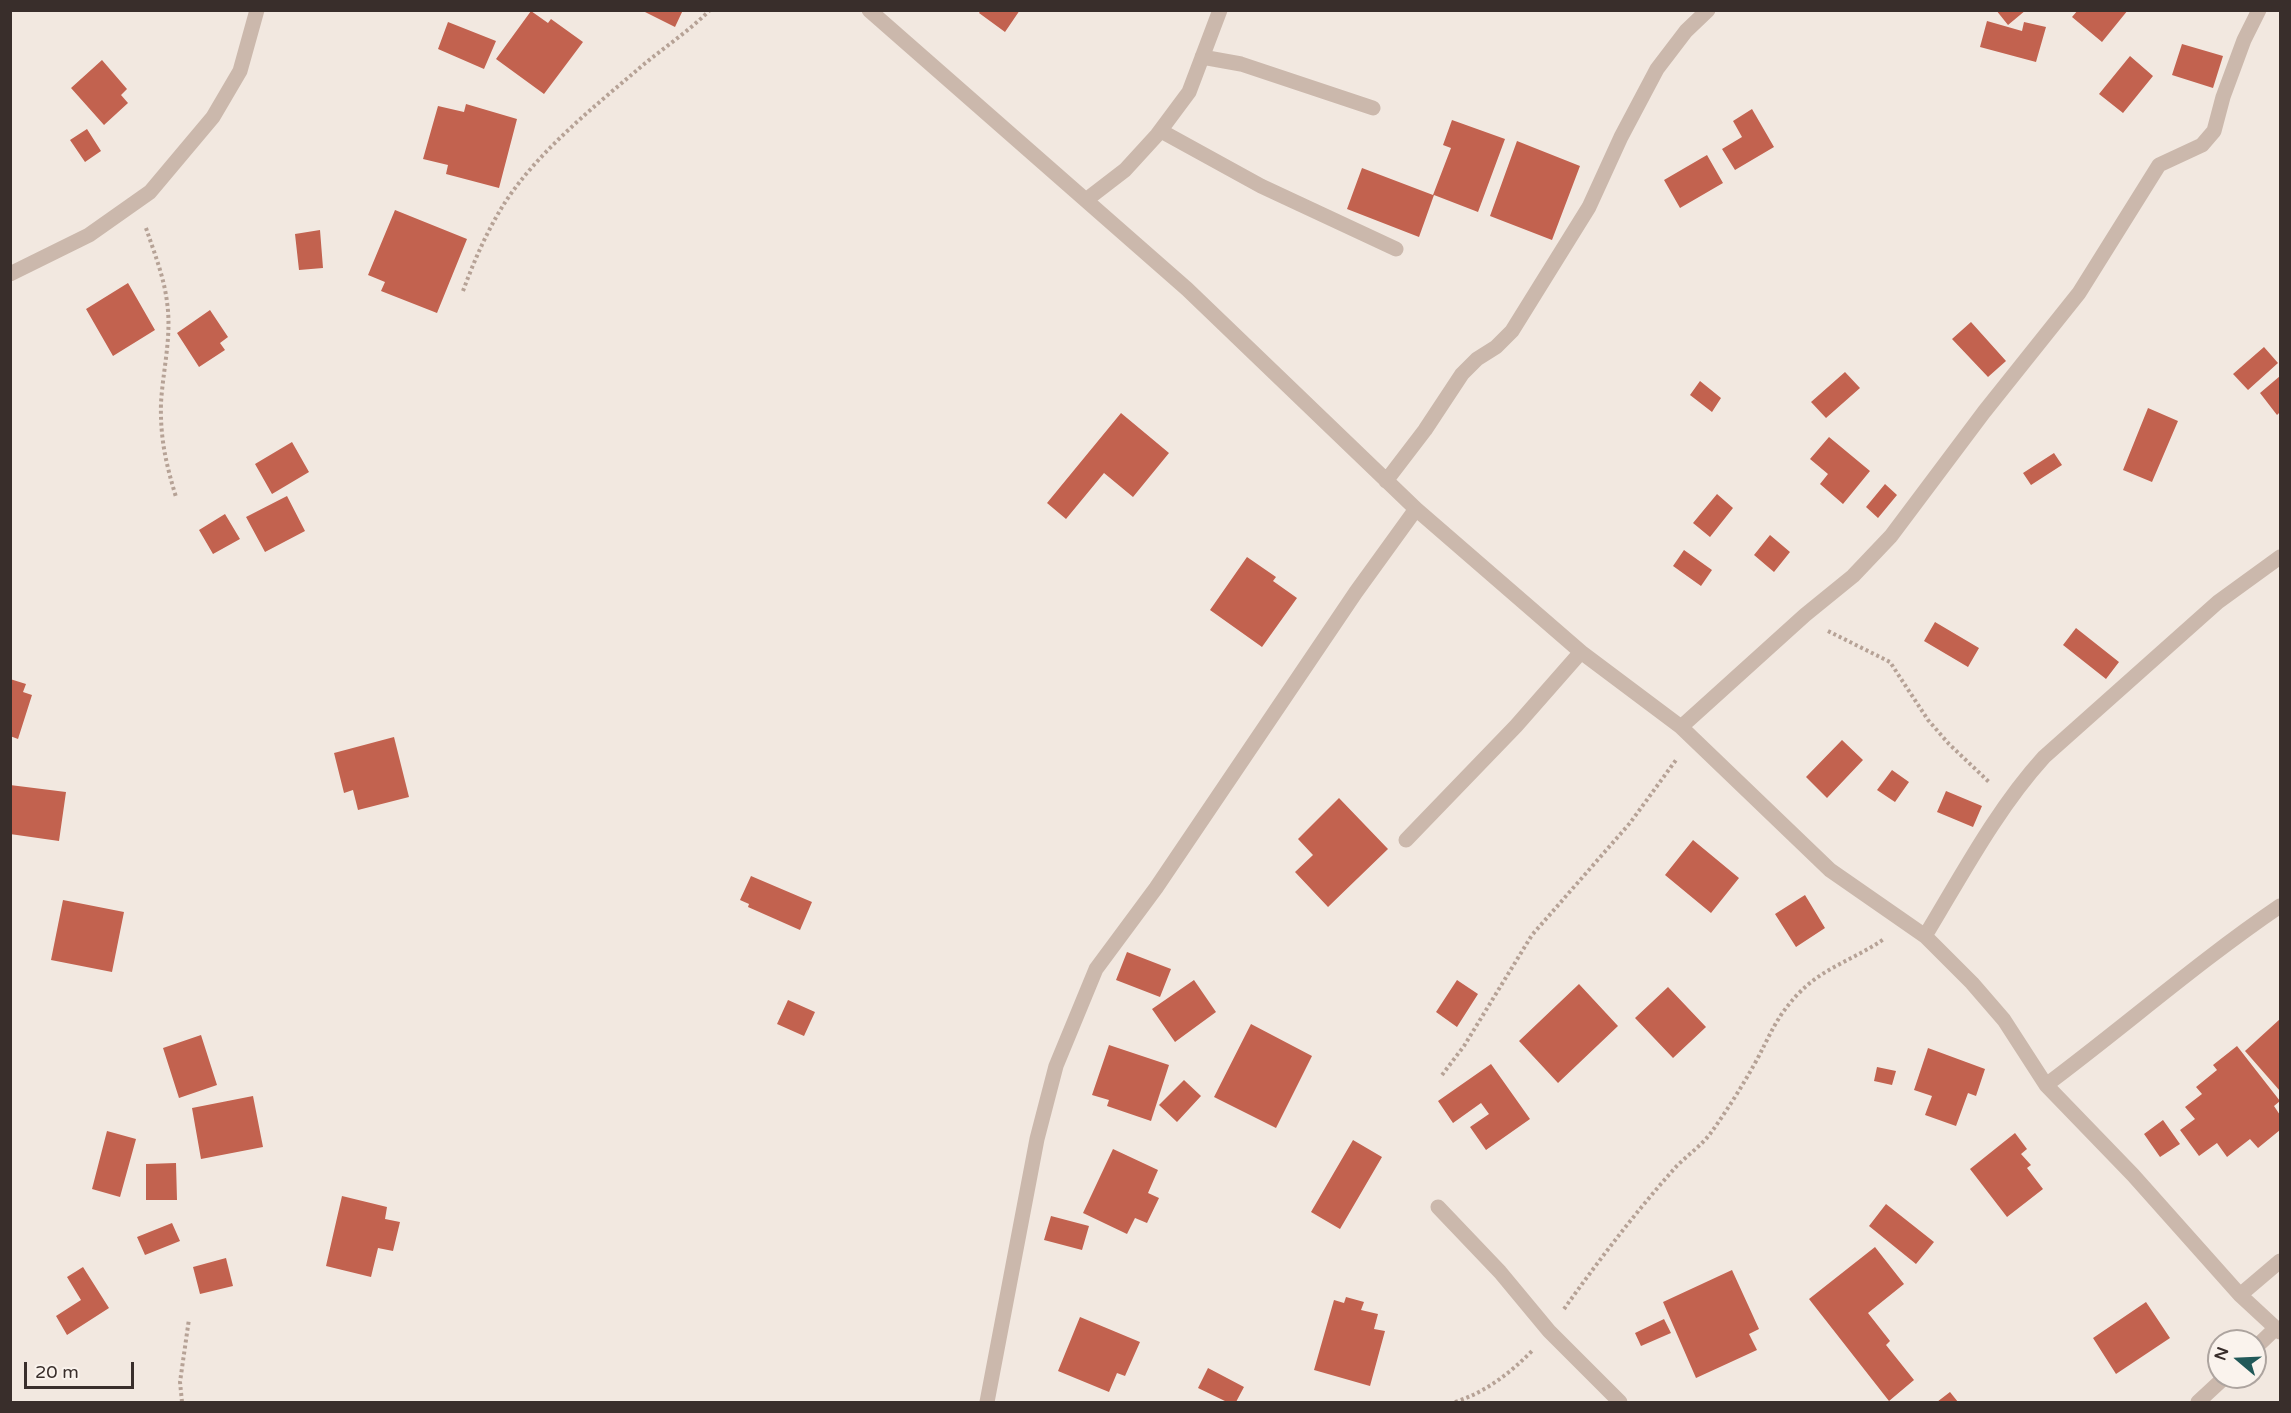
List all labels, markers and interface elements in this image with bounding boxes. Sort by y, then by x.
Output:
north arrow [2207,1329,2267,1389]
text: N [2210,1344,2233,1363]
scale bar [27,1350,136,1388]
text: 20 m [35,1361,79,1383]

